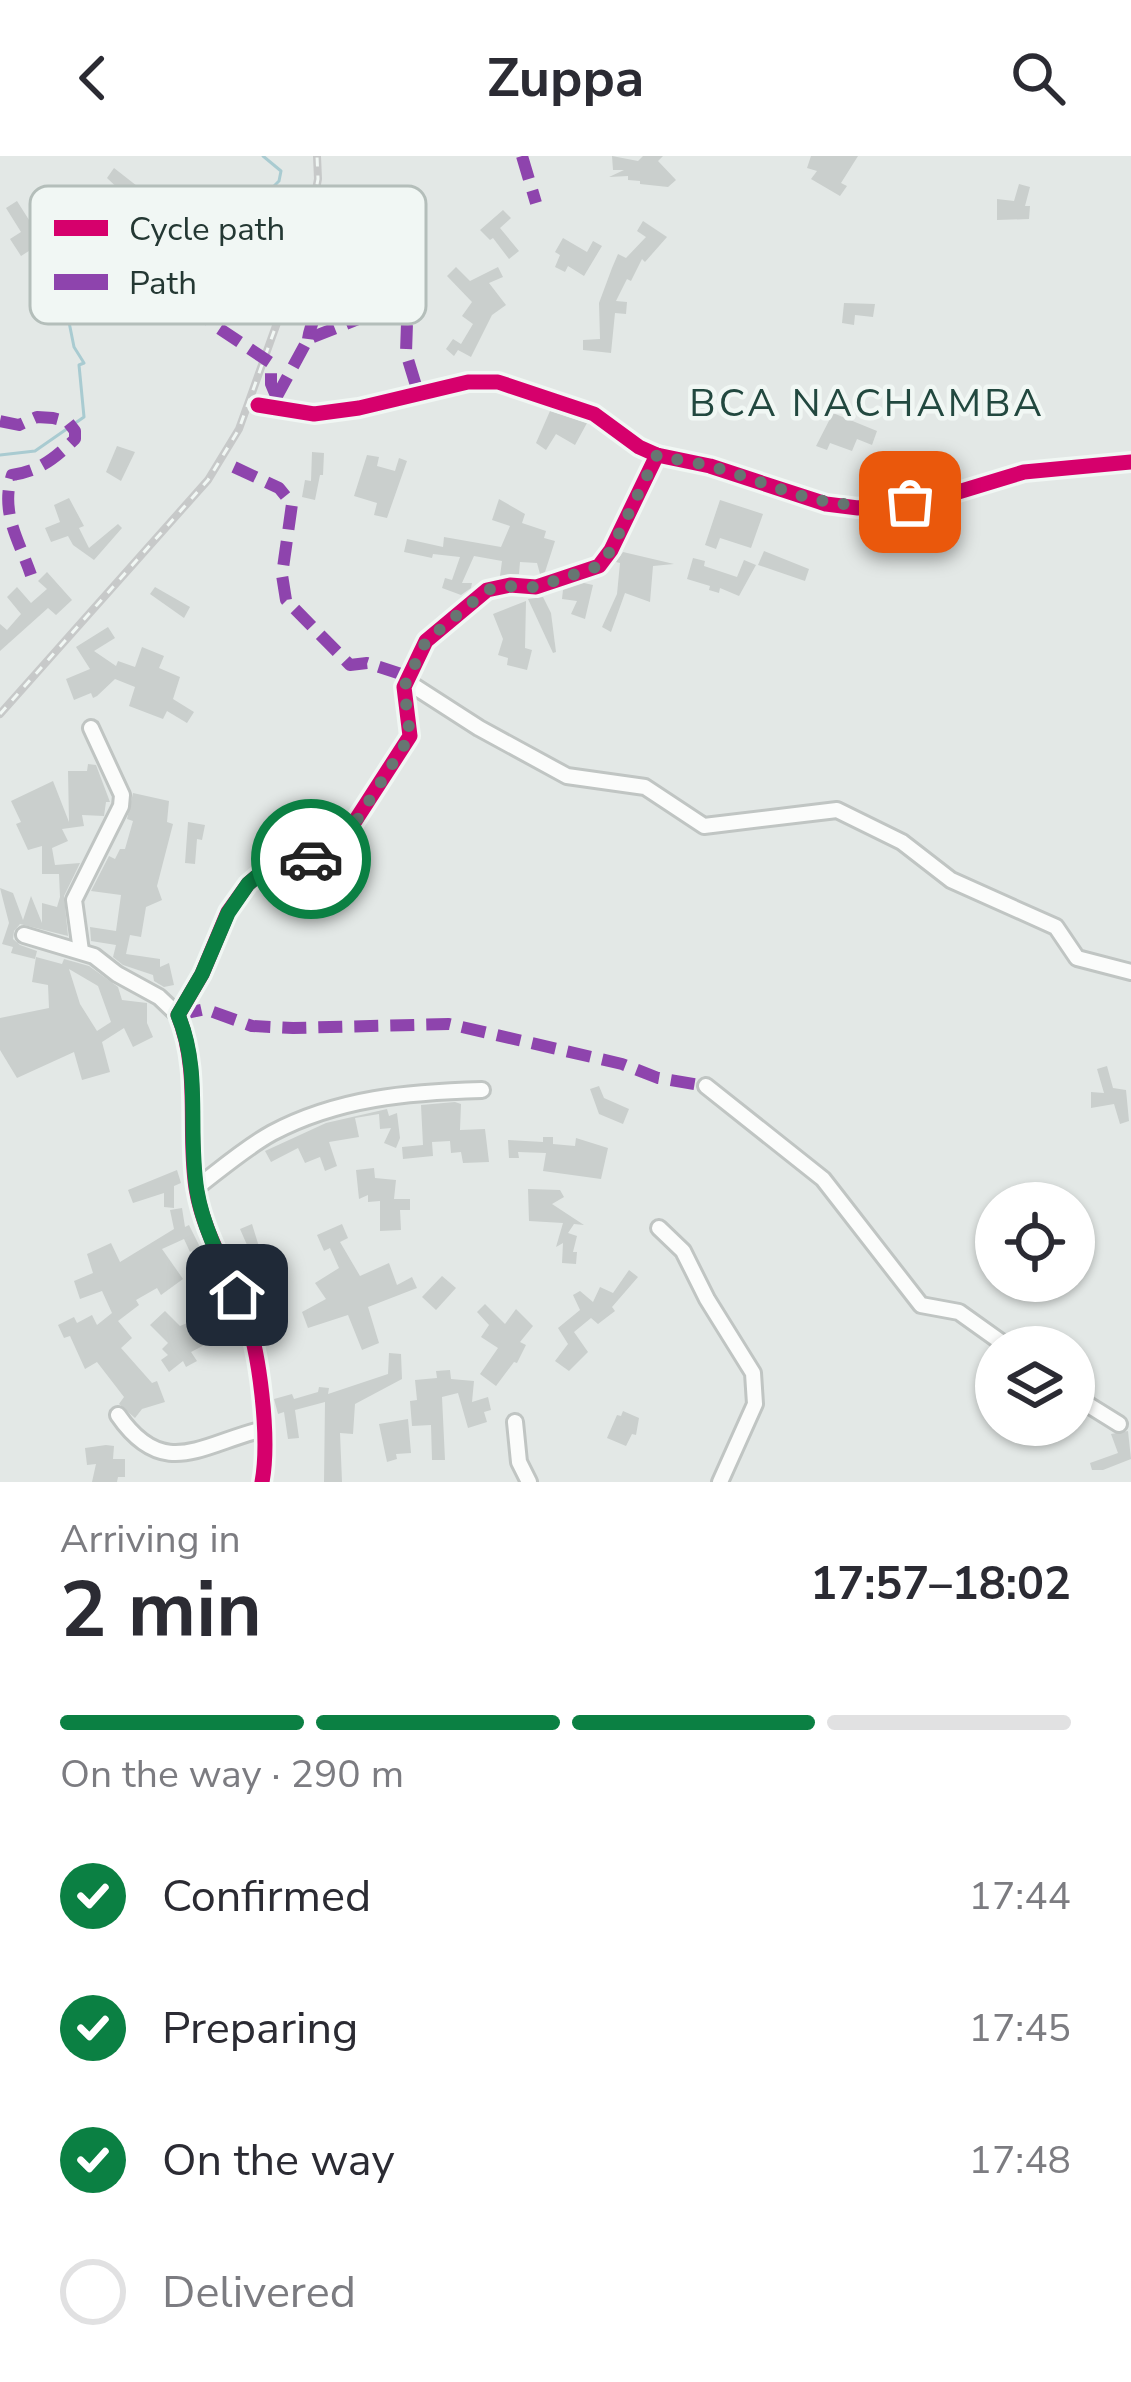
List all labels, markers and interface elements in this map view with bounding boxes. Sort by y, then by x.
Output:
text: Zuppa [487,41,644,115]
icon: back [60,45,126,111]
icon: search [1005,45,1071,111]
legend [30,186,426,324]
text: Cycle path [129,207,285,252]
text: Path [129,261,197,306]
district label: BCA NACHAMBA [689,377,1045,430]
pin [859,451,961,553]
icon: bag [877,469,943,535]
courier [251,799,371,919]
icon: car [278,826,344,892]
map controls [975,1182,1095,1446]
button: locate [975,1182,1095,1302]
pin [186,1244,288,1346]
icon: home [204,1262,270,1328]
button: layers [975,1326,1095,1446]
text: Arriving in [60,1513,241,1566]
text: 17:57–18:02 [810,1554,1071,1615]
text: 2 min [60,1557,262,1664]
text: On the way · 290 m [60,1748,404,1801]
icon: check [60,1863,126,1929]
text: Confirmed [162,1866,371,1927]
text: 17:44 [969,1870,1071,1923]
icon: check [60,1995,126,2061]
text: Preparing [162,1998,358,2059]
text: 17:45 [969,2002,1071,2055]
icon: check [60,2127,126,2193]
text: On the way [162,2130,395,2191]
text: 17:48 [969,2134,1071,2187]
text: Delivered [162,2262,356,2323]

